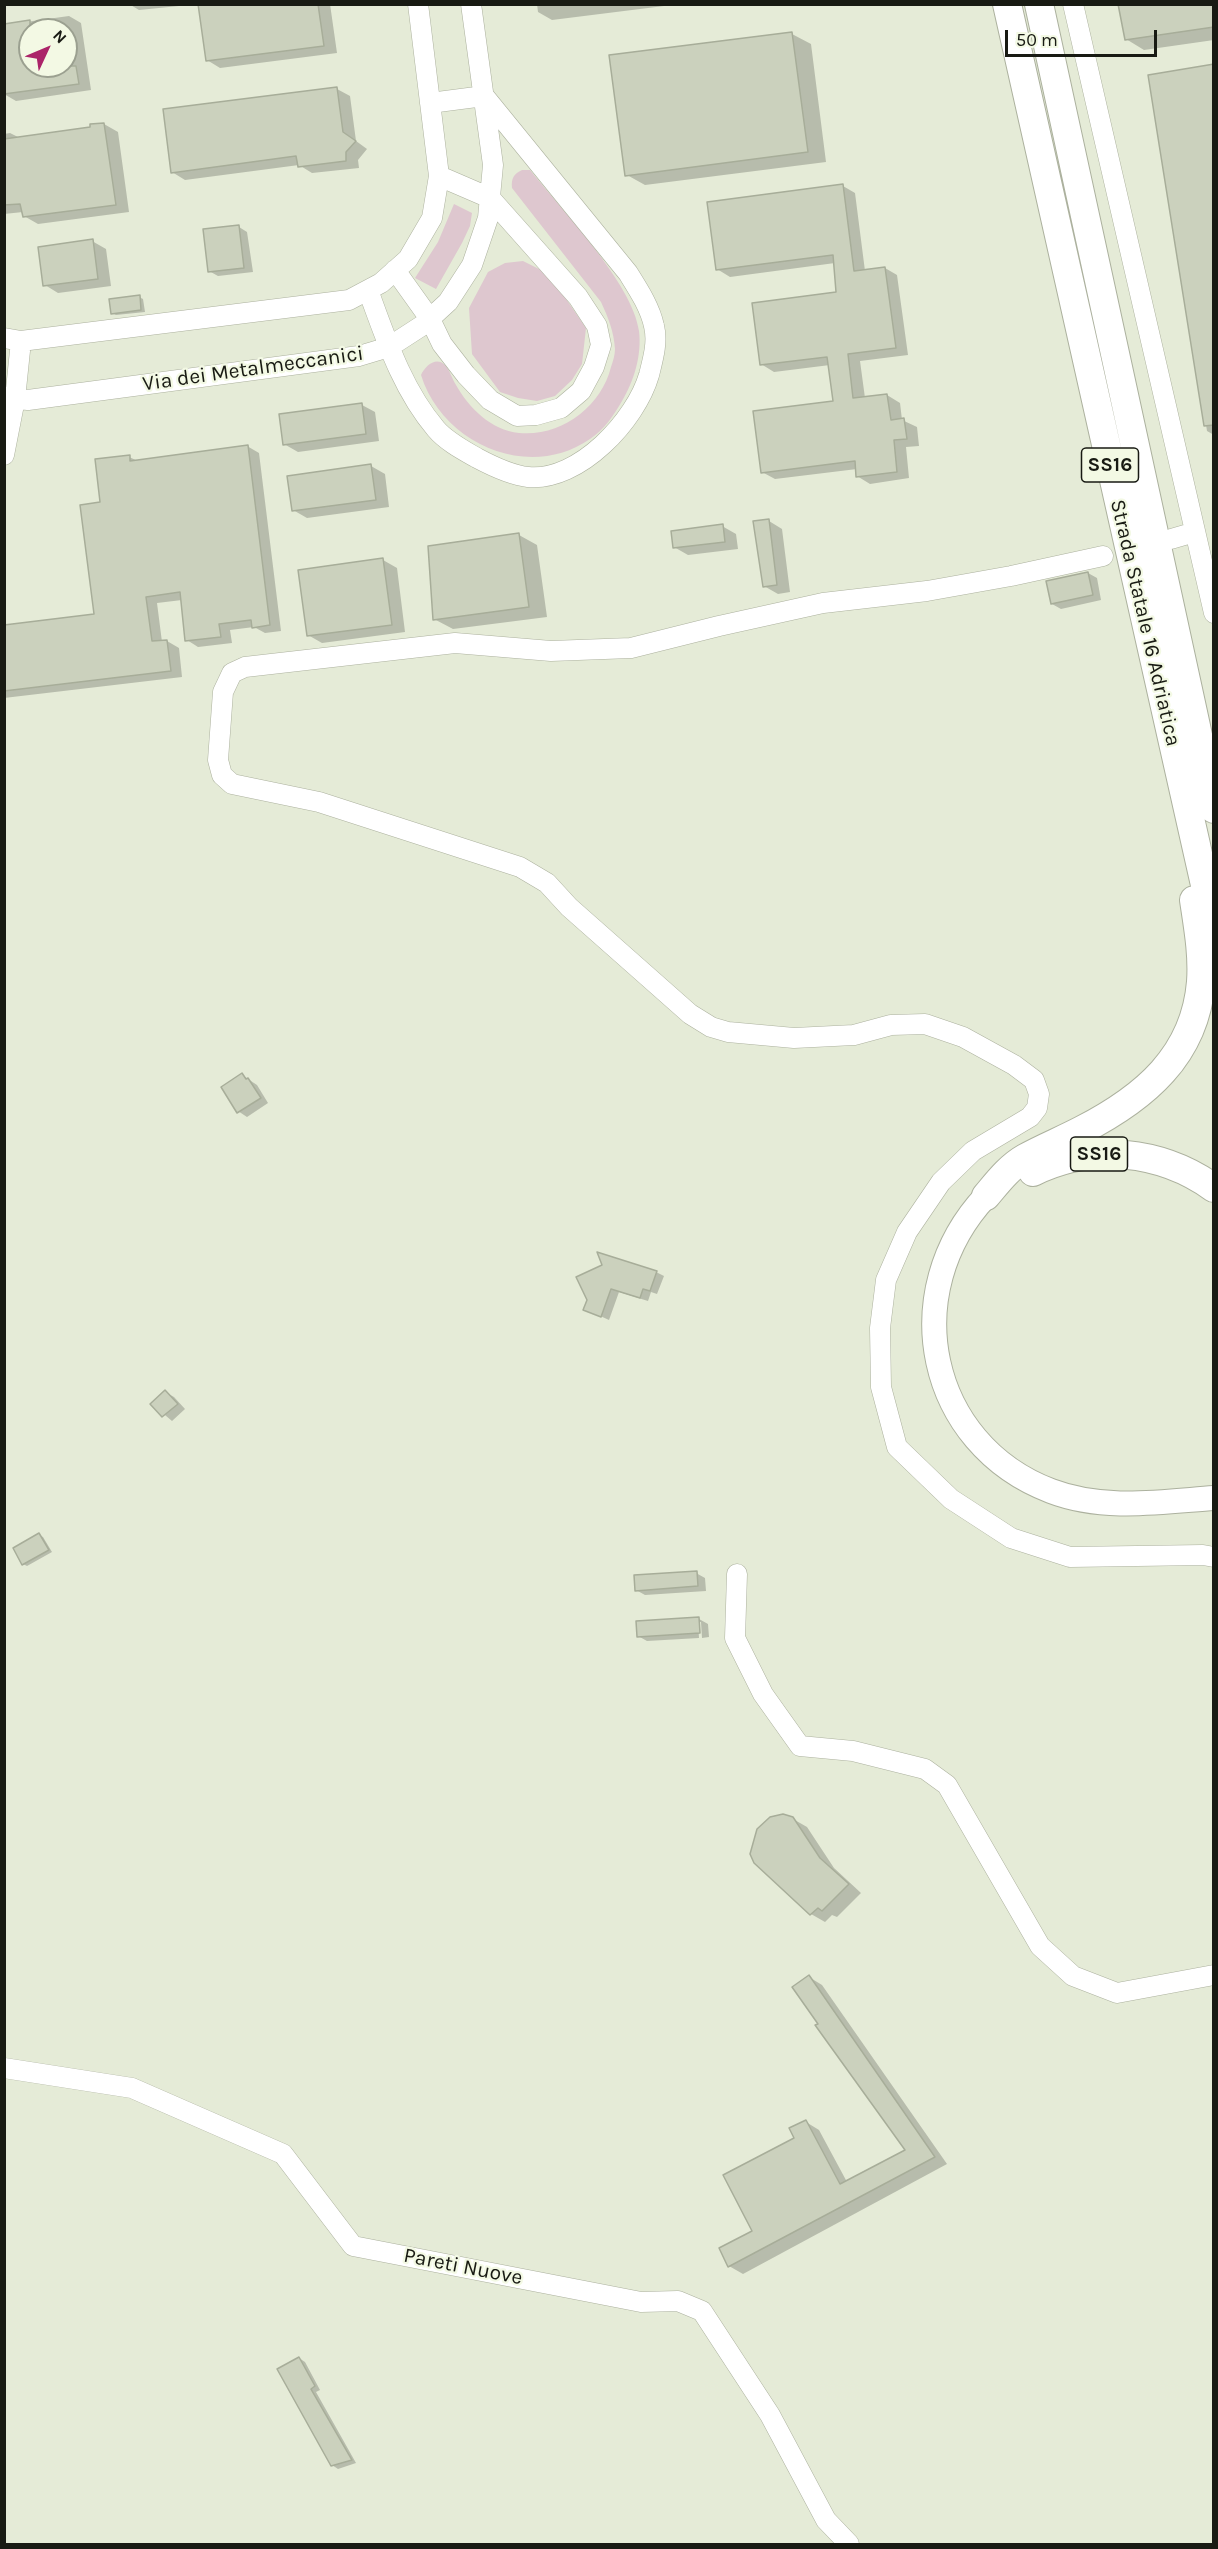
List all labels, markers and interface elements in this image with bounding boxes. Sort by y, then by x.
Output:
north arrow [18,18,78,78]
scale bar [1008,18,1160,56]
text: N [49,26,71,47]
text: 50 m [1016,29,1058,51]
street label: Via dei Metalmeccanici [141,341,365,397]
road number: SS16 [1082,448,1138,482]
street label: Strada Statale 16 Adriatica [1104,497,1186,749]
road number: SS16 [1070,1137,1128,1171]
street label: Pareti Nuove [401,2243,525,2291]

